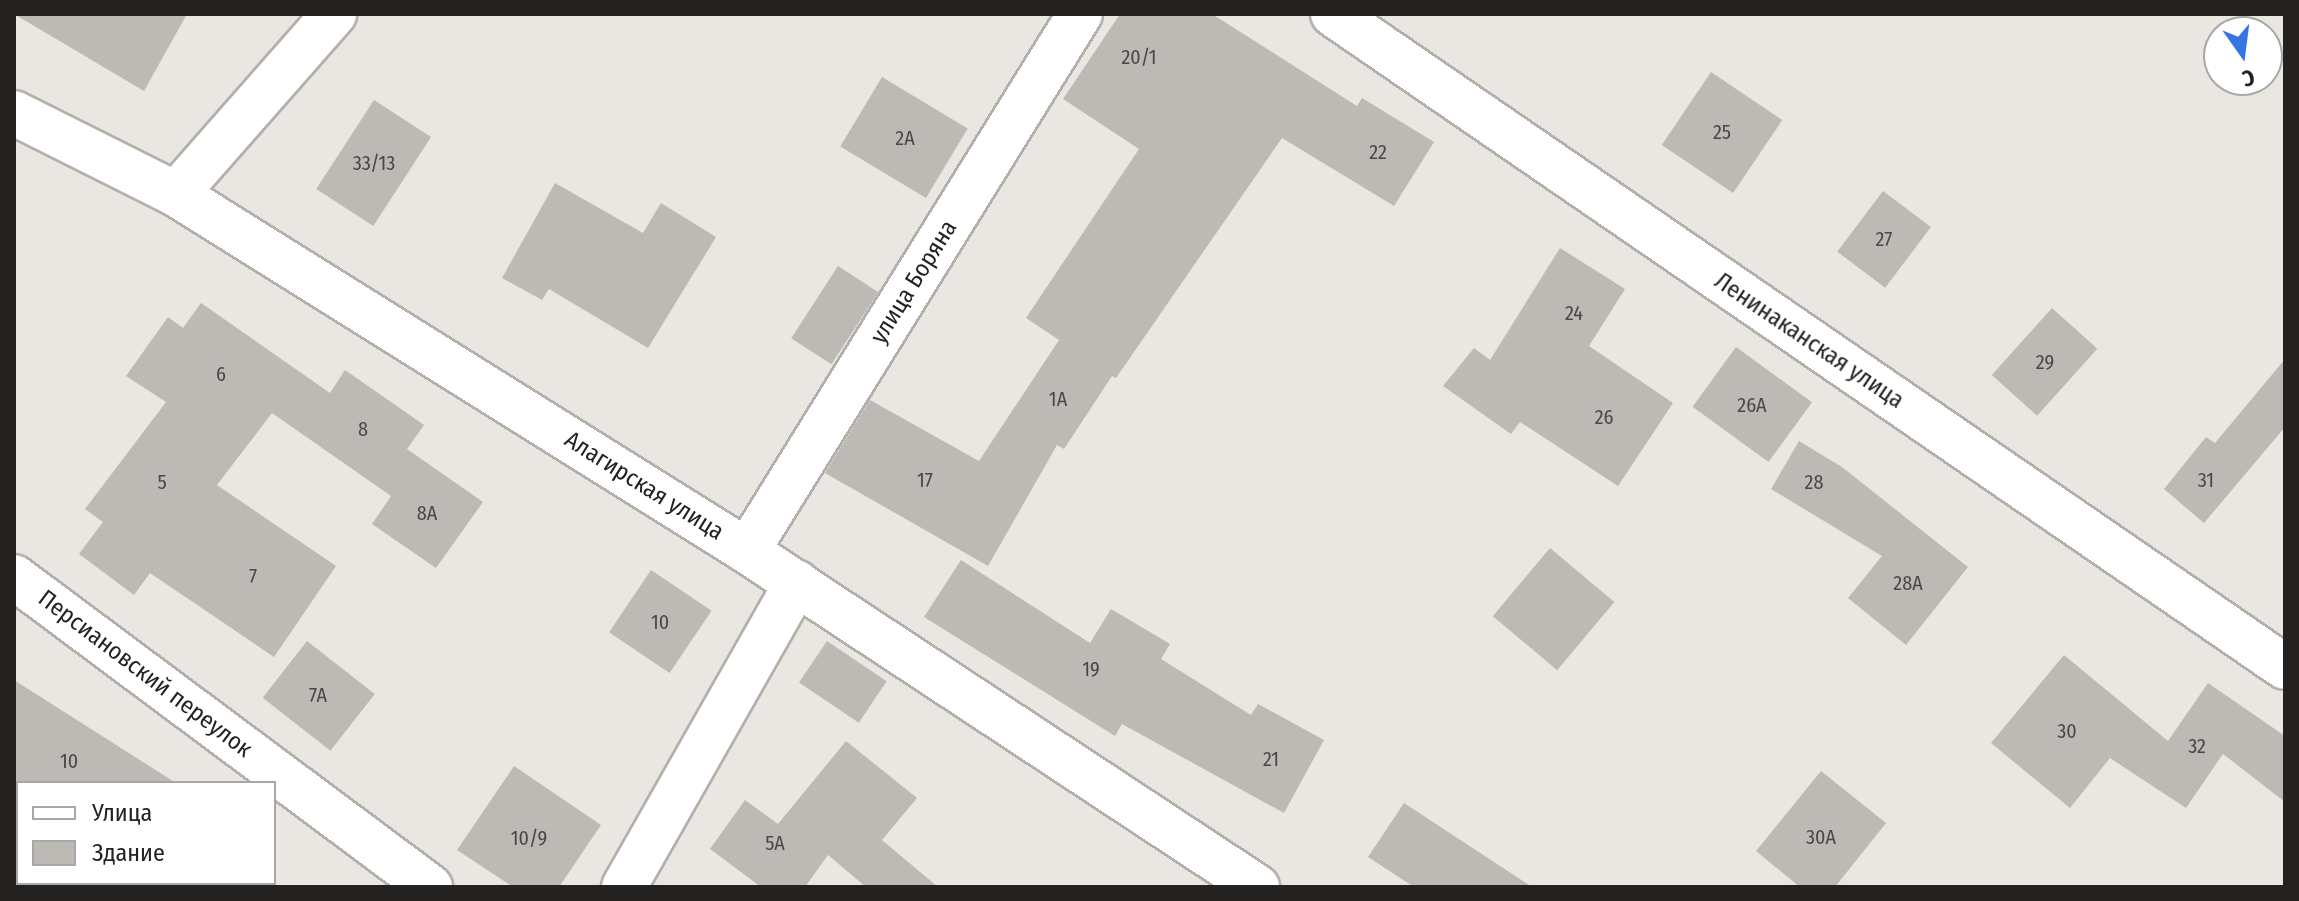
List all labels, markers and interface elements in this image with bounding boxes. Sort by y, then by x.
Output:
north arrow [2203,16,2283,96]
house number: 20/1 [1121,45,1157,69]
text: С [2240,63,2257,92]
house number: 25 [1713,120,1731,144]
house number: 2А [895,126,915,150]
house number: 22 [1369,140,1387,164]
house number: 33/13 [353,151,395,175]
street label: улица Боряна [865,215,963,349]
house number: 27 [1876,227,1892,251]
street label: Ленинаканская улица [1709,267,1909,415]
house number: 24 [1565,301,1583,325]
house number: 29 [2036,350,2054,374]
house number: 6 [216,362,226,386]
house number: 1А [1049,387,1067,411]
house number: 26А [1737,393,1767,417]
house number: 26 [1595,405,1613,429]
house number: 8 [358,417,368,441]
street label: Алагирская улица [559,425,729,547]
house number: 17 [917,468,933,492]
house number: 31 [2198,468,2214,492]
house number: 5 [157,470,167,494]
house number: 28 [1805,470,1823,494]
house number: 8А [417,501,437,525]
house number: 7 [249,564,257,588]
house number: 28А [1893,571,1923,595]
street label: Персиановский переулок [32,584,258,764]
house number: 10 [651,610,669,634]
house number: 19 [1082,657,1100,681]
house number: 7А [309,683,327,707]
house number: 30 [2057,719,2077,743]
house number: 32 [2188,734,2206,758]
house number: 21 [1263,747,1279,771]
house number: 10 [60,749,78,773]
legend [16,781,276,885]
text: Улица [92,799,152,827]
house number: 30А [1806,825,1836,849]
house number: 10/9 [511,826,547,850]
house number: 5А [765,831,785,855]
text: Здание [92,839,165,867]

